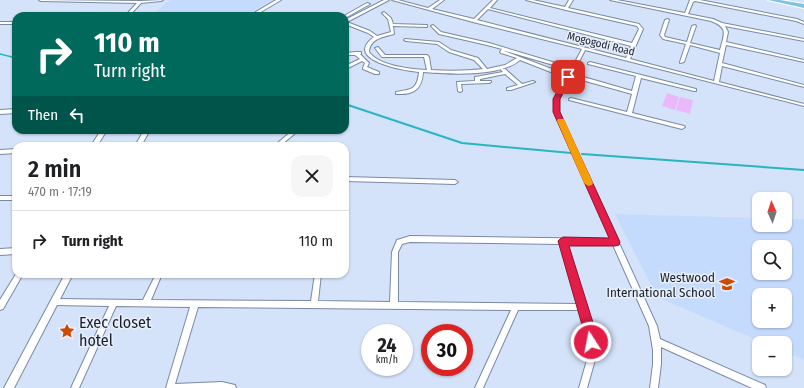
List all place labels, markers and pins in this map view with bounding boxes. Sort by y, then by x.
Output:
pin [551,60,585,94]
place label: Westwood International School [607,270,716,300]
school or university icon: Westwood International School [718,275,736,293]
place label: Exec closet hotel [79,313,152,350]
place icon: Exec closet hotel [58,322,76,340]

